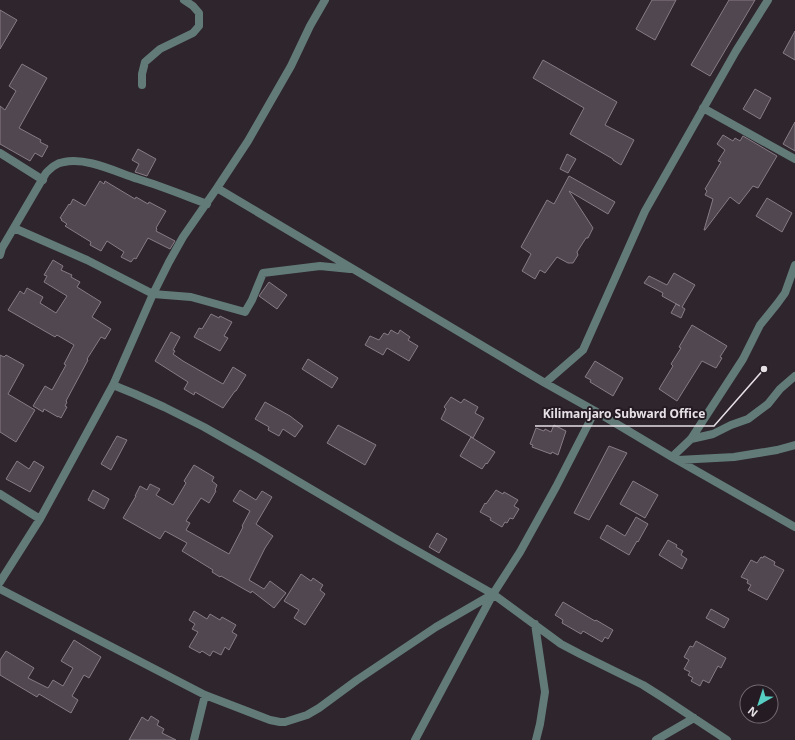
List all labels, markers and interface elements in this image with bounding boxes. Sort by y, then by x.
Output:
callout: Kilimanjaro Subward Office [535,402,714,426]
text: Kilimanjaro Subward Office [543,405,705,422]
north arrow [739,684,779,724]
text: N [744,704,761,721]

